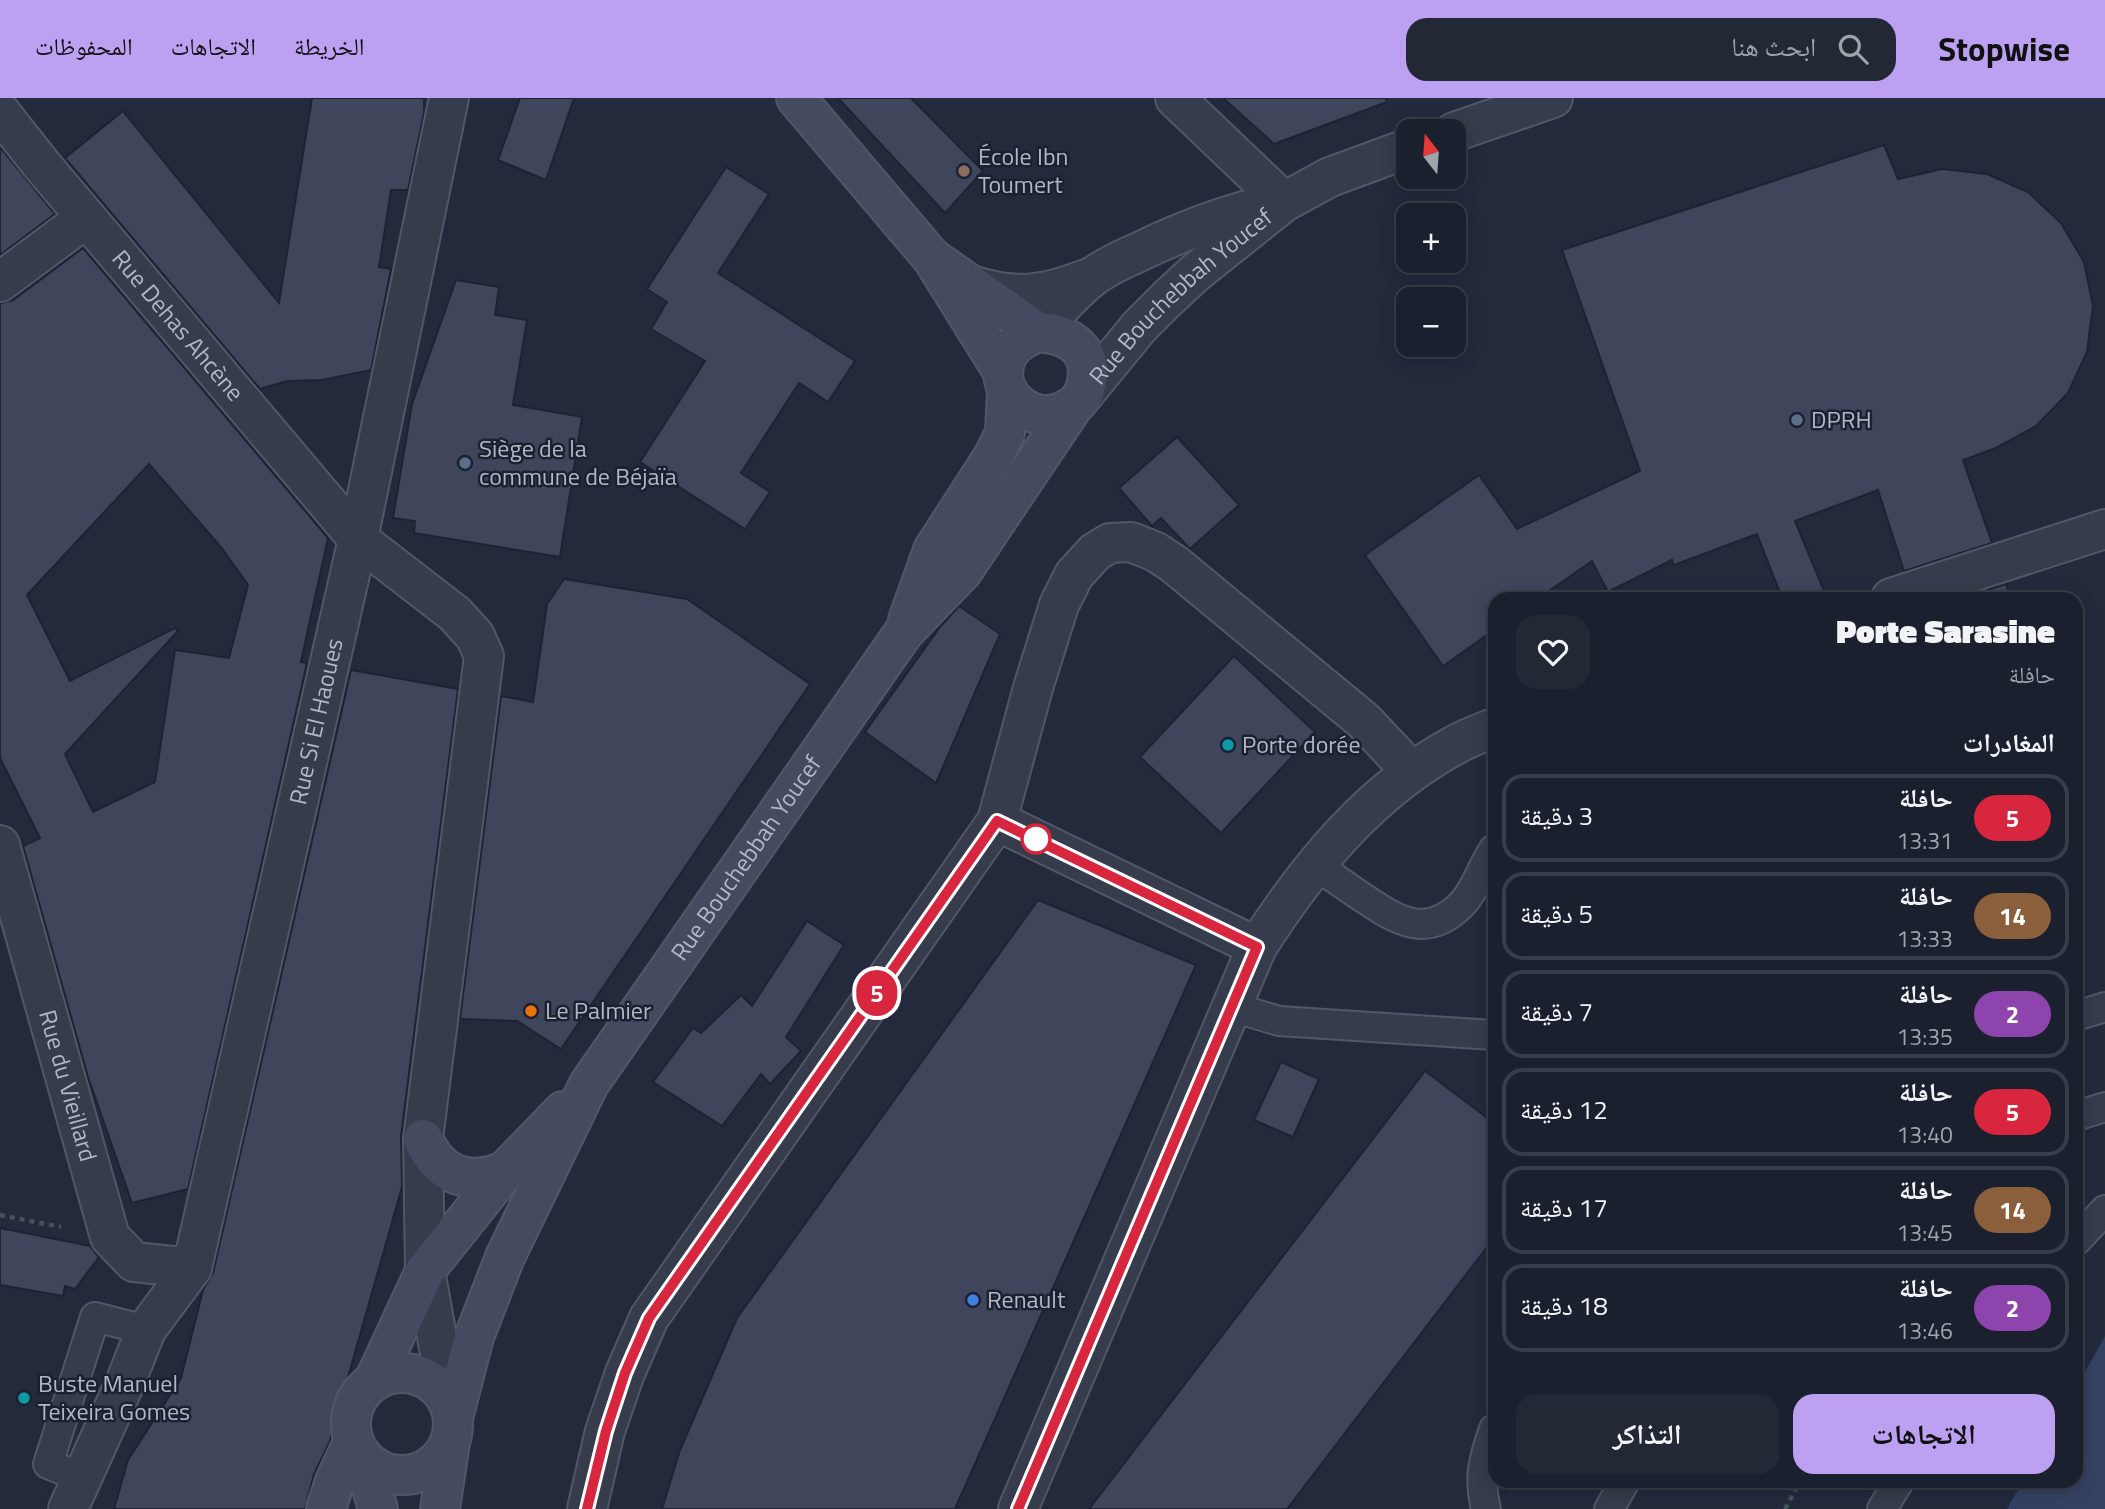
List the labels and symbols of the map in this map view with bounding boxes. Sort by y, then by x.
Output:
north arrow [1396,119,1466,189]
place label: École Ibn Toumert [978,138,1068,202]
marker: École Ibn Toumert [956,163,972,179]
street label: Rue Bouchebbah Youcef [1080,199,1280,392]
street label: Rue Dehas Ahcène [104,241,253,409]
place label: DPRH [1811,401,1872,437]
marker: DPRH [1789,412,1805,428]
place label: Siège de la commune de Béjaïa [479,430,677,494]
marker: Siège de la commune de Béjaïa [457,455,473,471]
street label: Rue Si El Haoues [279,635,352,808]
place label: Porte dorée [1242,726,1361,762]
marker: Porte dorée [1220,737,1236,753]
street label: Rue Bouchebbah Youcef [661,748,830,968]
unlabelled marker [1021,824,1051,854]
line badge: 5 [854,970,900,1016]
place label: Le Palmier [545,992,651,1028]
marker: Le Palmier [523,1003,539,1019]
street label: Rue du Vieillard [30,1005,107,1165]
place label: Renault [987,1281,1066,1317]
marker: Renault [965,1292,981,1308]
place label: Buste Manuel Teixeira Gomes [38,1365,190,1429]
marker: Buste Manuel Teixeira Gomes [16,1390,32,1406]

